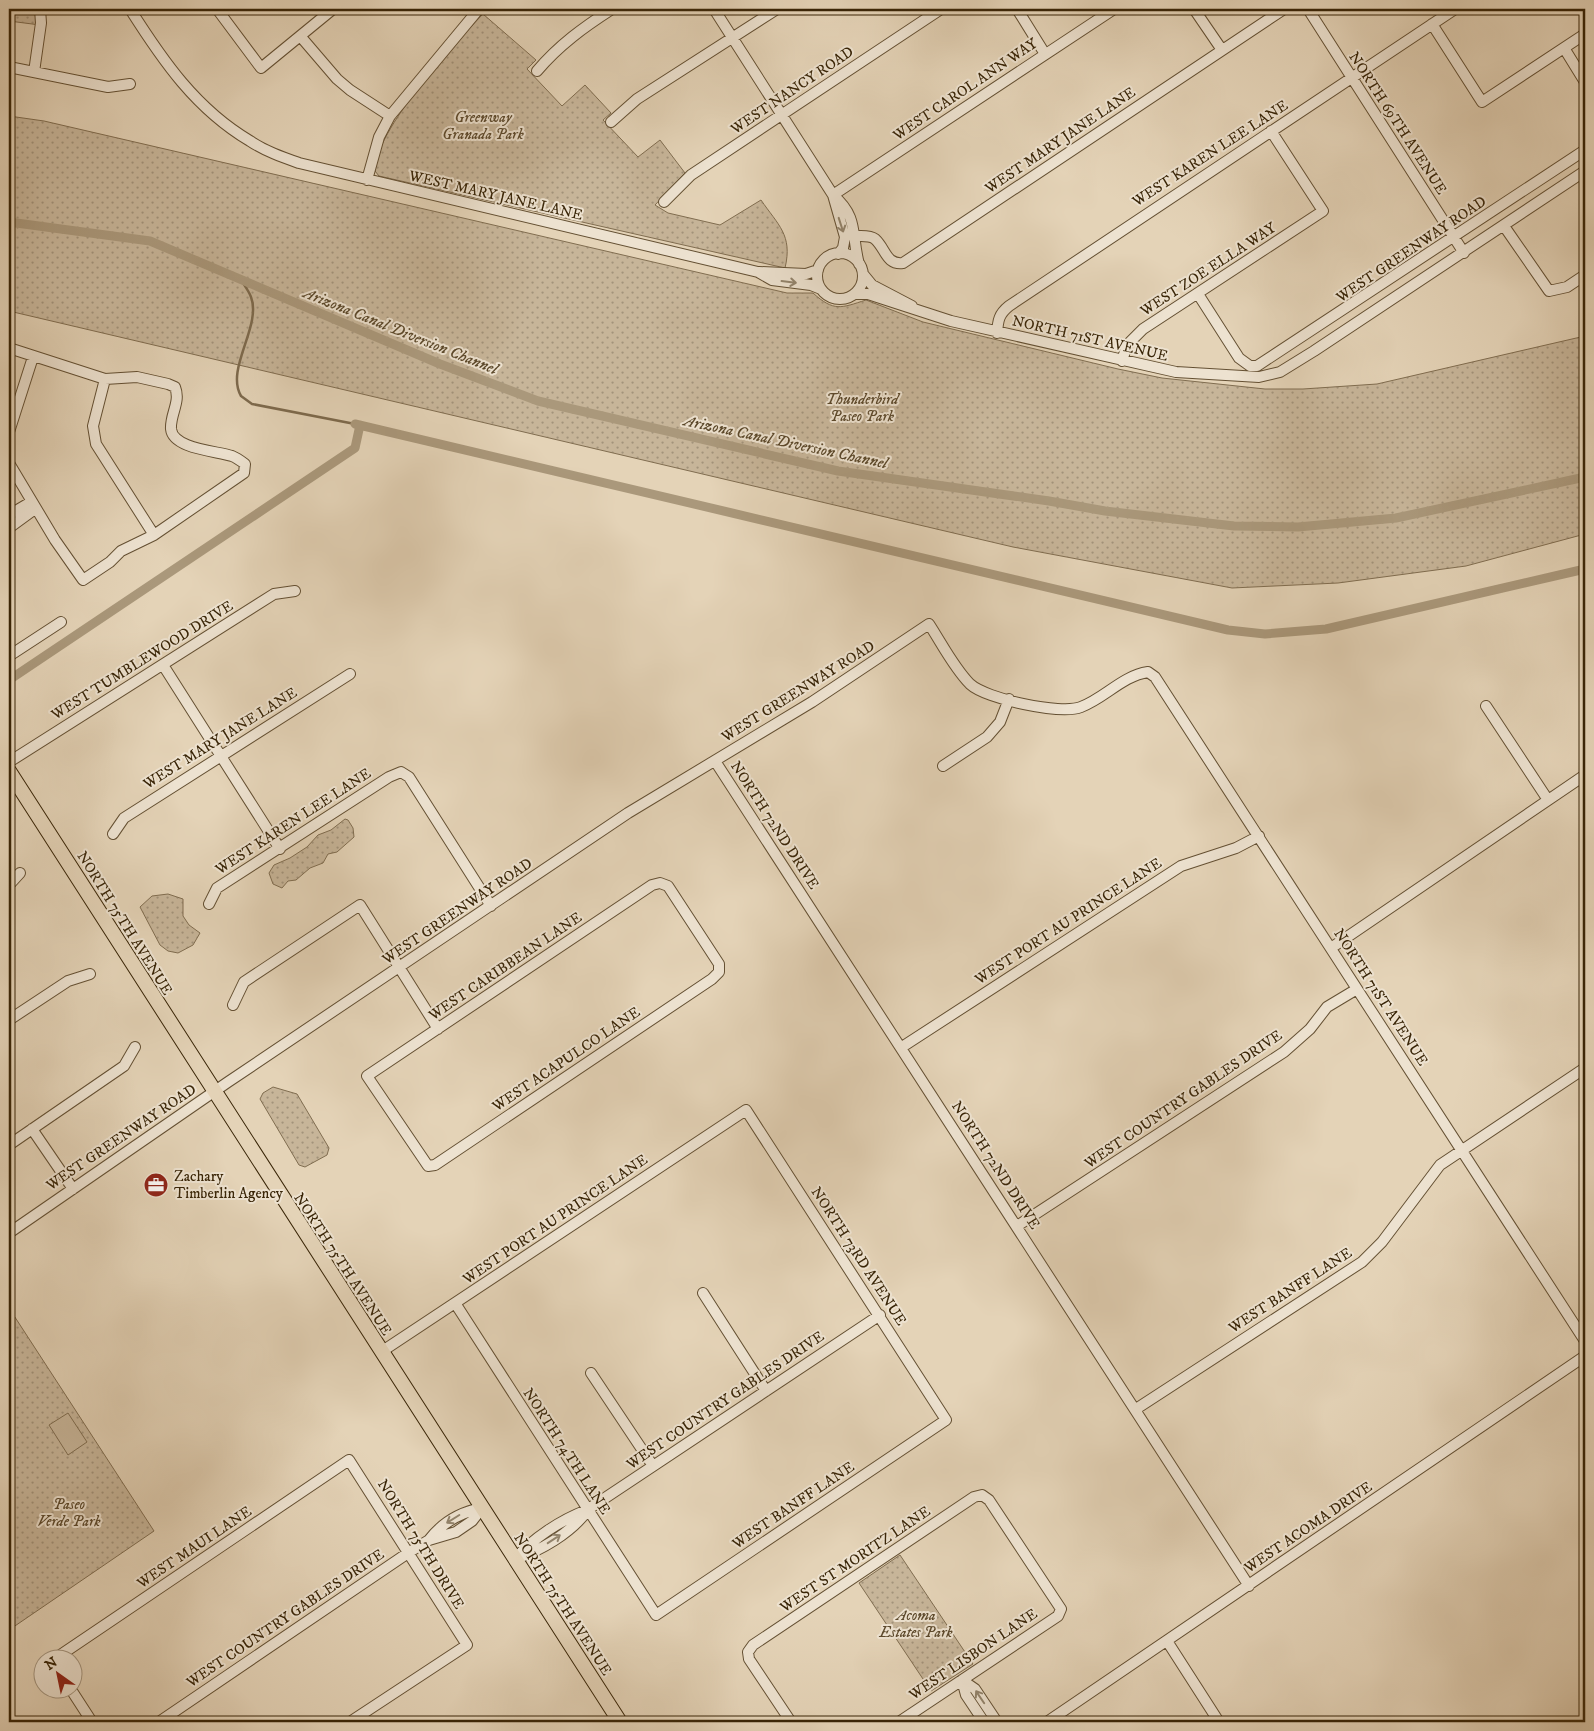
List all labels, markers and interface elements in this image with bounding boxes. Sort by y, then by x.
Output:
street label: WEST CAROL ANN WAY [889,34,1042,145]
street label: WEST NANCY ROAD [726,42,857,139]
street label: NORTH 69TH AVENUE [1344,48,1451,198]
street label: WEST MARY JANE LANE [981,83,1140,198]
street label: WEST KAREN LEE LANE [1128,96,1292,211]
park label: Greenway Granada Park [442,108,524,144]
street label: WEST MARY JANE LANE [406,166,585,225]
street label: WEST GREENWAY ROAD [1332,192,1490,307]
one-way arrow [837,217,847,233]
street label: WEST ZOE ELLA WAY [1136,218,1280,321]
one-way arrow [781,278,797,288]
water label: Arizona Canal Diversion Channel [299,282,502,380]
street label: NORTH 71ST AVENUE [1010,311,1170,366]
park label: Thunderbird Paseo Park [826,390,901,426]
water label: Arizona Canal Diversion Channel [680,410,891,474]
street label: WEST TUMBLEWOOD DRIVE [47,596,237,725]
street label: WEST GREENWAY ROAD [717,636,878,747]
street label: WEST MARY JANE LANE [139,683,301,794]
street label: NORTH 72ND DRIVE [726,758,823,893]
street label: WEST KAREN LEE LANE [211,764,375,879]
street label: NORTH 75TH AVENUE [73,848,177,999]
street label: WEST GREENWAY ROAD [378,854,536,969]
street label: WEST PORT AU PRINCE LANE [970,854,1166,990]
street label: WEST CARIBBEAN LANE [424,908,586,1025]
street label: NORTH 71ST AVENUE [1329,925,1432,1070]
street label: WEST ACAPULCO LANE [488,1003,644,1117]
street label: WEST COUNTRY GABLES DRIVE [1080,1026,1286,1173]
street label: WEST GREENWAY ROAD [42,1080,200,1195]
street label: NORTH 72ND DRIVE [947,1098,1044,1233]
street label: WEST PORT AU PRINCE LANE [458,1150,652,1289]
place label: Zachary Timberlin Agency [174,1167,284,1203]
office icon: Zachary Timberlin Agency [143,1172,169,1198]
street label: NORTH 73RD AVENUE [807,1183,911,1329]
street label: NORTH 75TH AVENUE [289,1189,396,1339]
street label: WEST BANFF LANE [1224,1243,1356,1338]
street label: WEST COUNTRY GABLES DRIVE [622,1327,828,1474]
street label: NORTH 74TH LANE [519,1385,615,1518]
street label: WEST BANFF LANE [728,1457,858,1554]
street label: NORTH 75TH DRIVE [373,1476,468,1613]
street label: WEST ACOMA DRIVE [1240,1477,1376,1578]
park label: Paseo Verde Park [37,1495,101,1531]
street label: WEST MAUI LANE [132,1502,256,1593]
street label: WEST ST MORITZ LANE [776,1502,934,1617]
one-way arrow [446,1515,460,1525]
street label: NORTH 75TH AVENUE [509,1529,616,1679]
one-way arrow [547,1533,561,1544]
street label: WEST COUNTRY GABLES DRIVE [182,1545,388,1692]
street label: WEST LISBON LANE [905,1604,1041,1705]
park label: Acoma Estates Park [878,1606,953,1642]
north arrow [32,1648,82,1698]
text: N [42,1653,62,1675]
one-way arrow [975,1690,985,1704]

